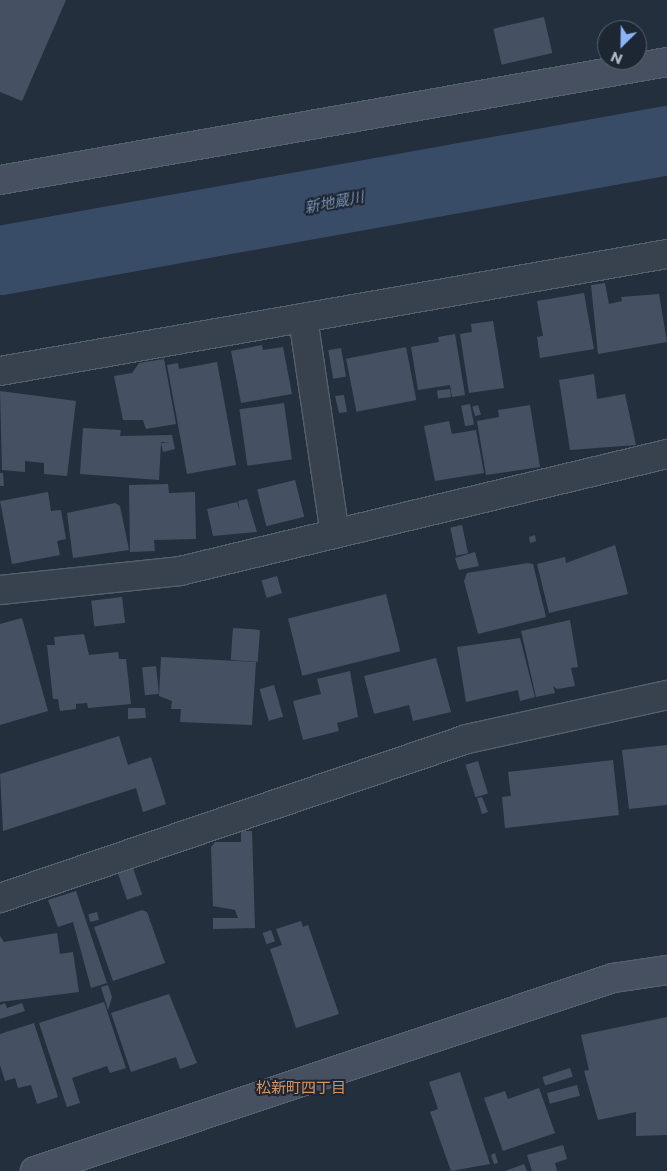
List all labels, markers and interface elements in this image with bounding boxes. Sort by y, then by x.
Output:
north arrow [597,20,647,70]
text: N [608,47,625,68]
water label: 新地蔵川 [303,187,365,217]
district label: 松新町四丁目 [256,1079,346,1097]

